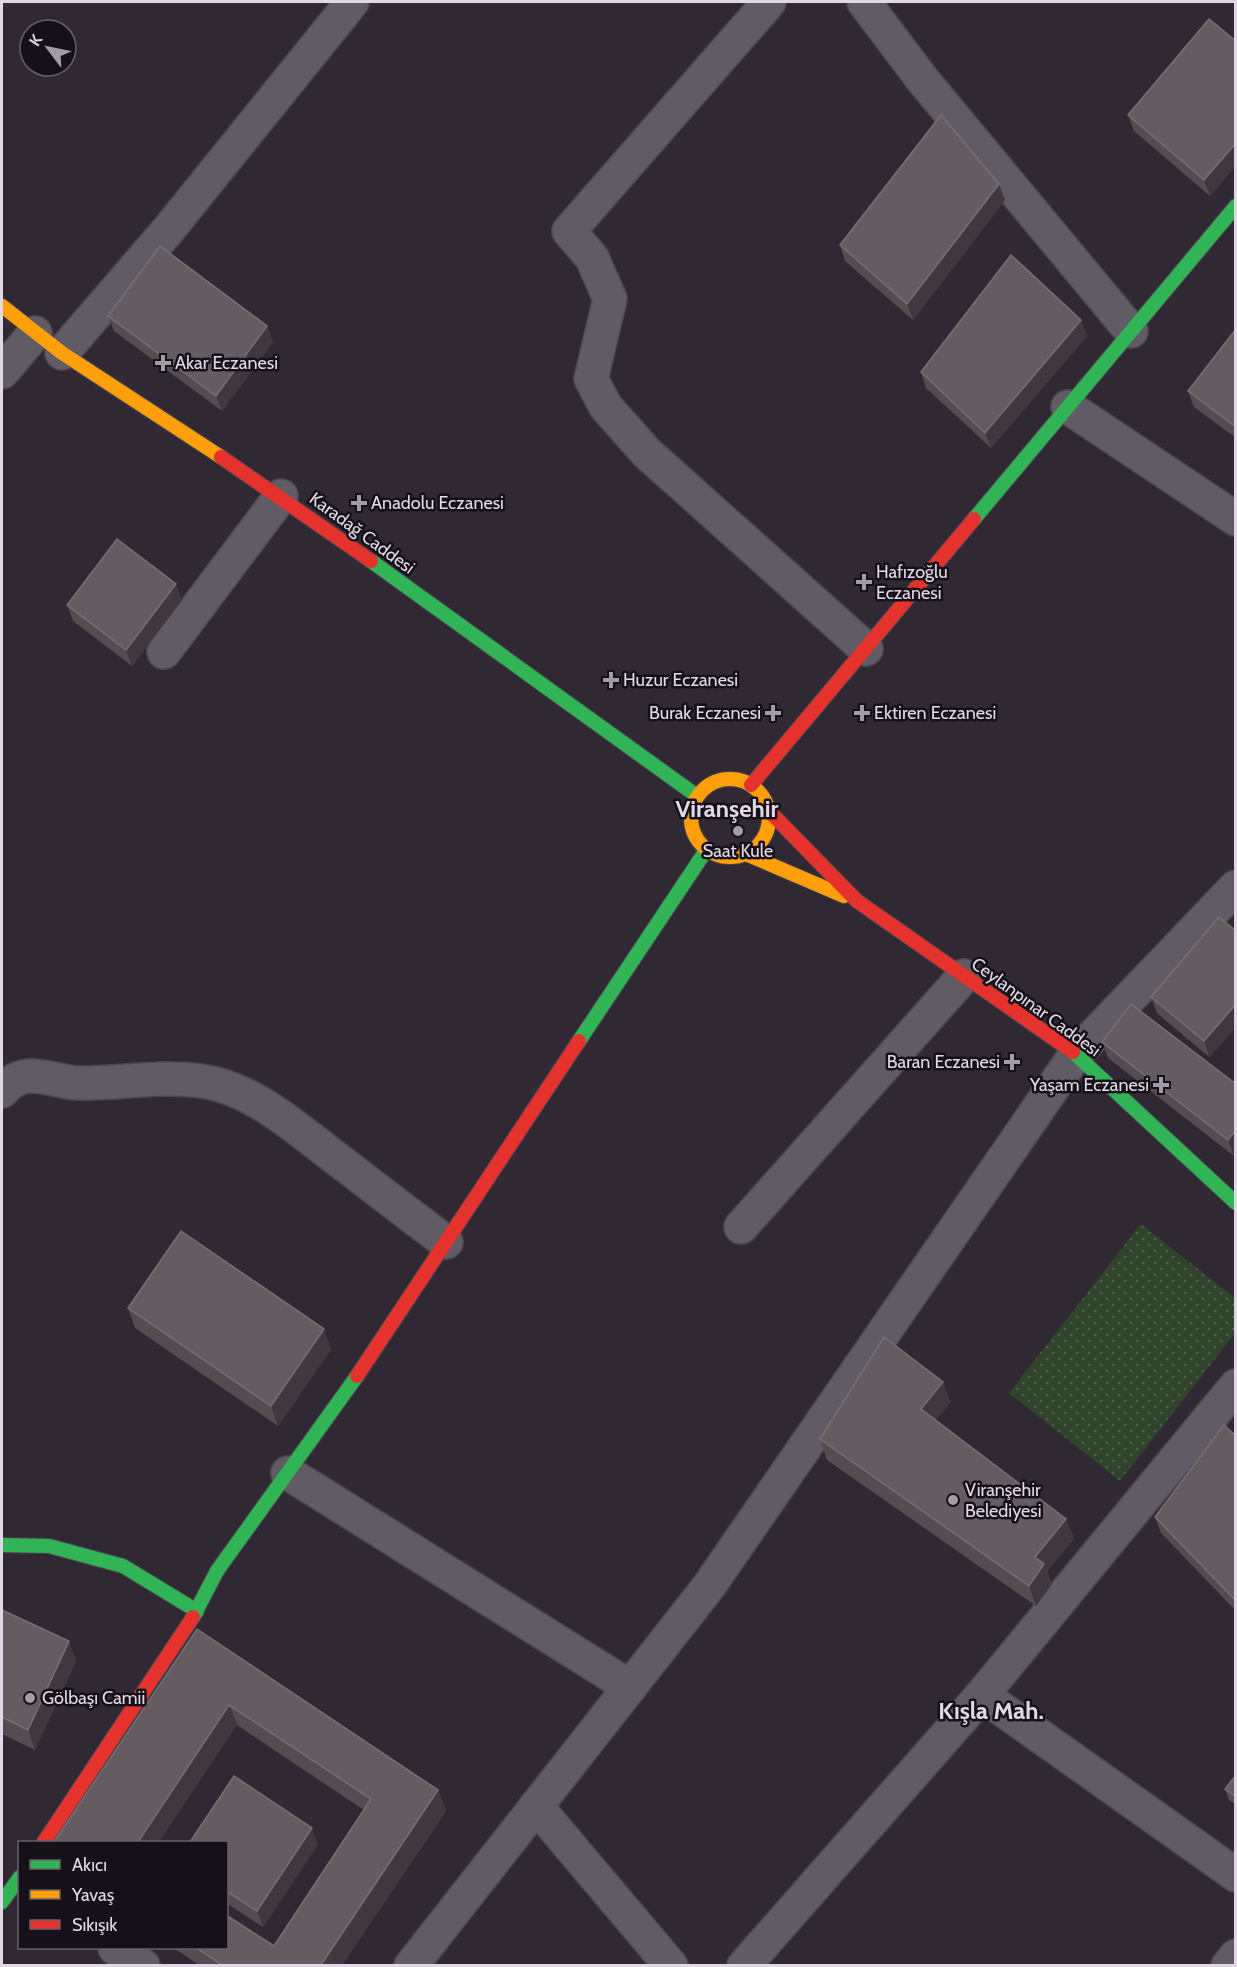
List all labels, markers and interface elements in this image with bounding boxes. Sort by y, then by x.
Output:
north arrow [18,18,78,78]
text: K [25,31,46,50]
place label: Akar Eczanesi [175,352,278,374]
marker: Akar Eczanesi [156,356,170,370]
street label: Karadağ Caddesi [305,487,419,579]
place label: Anadolu Eczanesi [371,492,504,514]
marker: Anadolu Eczanesi [352,496,366,510]
place label: Hafızoğlu Eczanesi [876,561,948,604]
marker: Hafızoğlu Eczanesi [857,575,871,589]
place label: Huzur Eczanesi [623,669,738,691]
marker: Huzur Eczanesi [604,673,618,687]
place label: Burak Eczanesi [649,702,761,724]
place label: Ektiren Eczanesi [874,702,996,724]
marker: Burak Eczanesi [766,706,780,720]
marker: Ektiren Eczanesi [855,706,869,720]
district label: Viranşehir [676,794,779,823]
marker: Saat Kule [731,824,745,838]
place label: Saat Kule [703,840,773,862]
street label: Ceylanpınar Caddesi [967,953,1105,1061]
place label: Baran Eczanesi [887,1051,1000,1073]
marker: Baran Eczanesi [1005,1055,1019,1069]
place label: Yaşam Eczanesi [1029,1074,1149,1096]
marker: Yaşam Eczanesi [1154,1078,1168,1092]
place label: Viranşehir Belediyesi [965,1479,1042,1522]
marker: Viranşehir Belediyesi [946,1493,960,1507]
place label: Gölbaşı Camii [42,1687,145,1709]
marker: Gölbaşı Camii [23,1691,37,1705]
district label: Kışla Mah. [938,1696,1044,1725]
legend [18,1841,228,1949]
text: Akıcı [72,1854,107,1876]
text: Yavaş [71,1884,114,1906]
text: Sıkışık [72,1914,118,1936]

